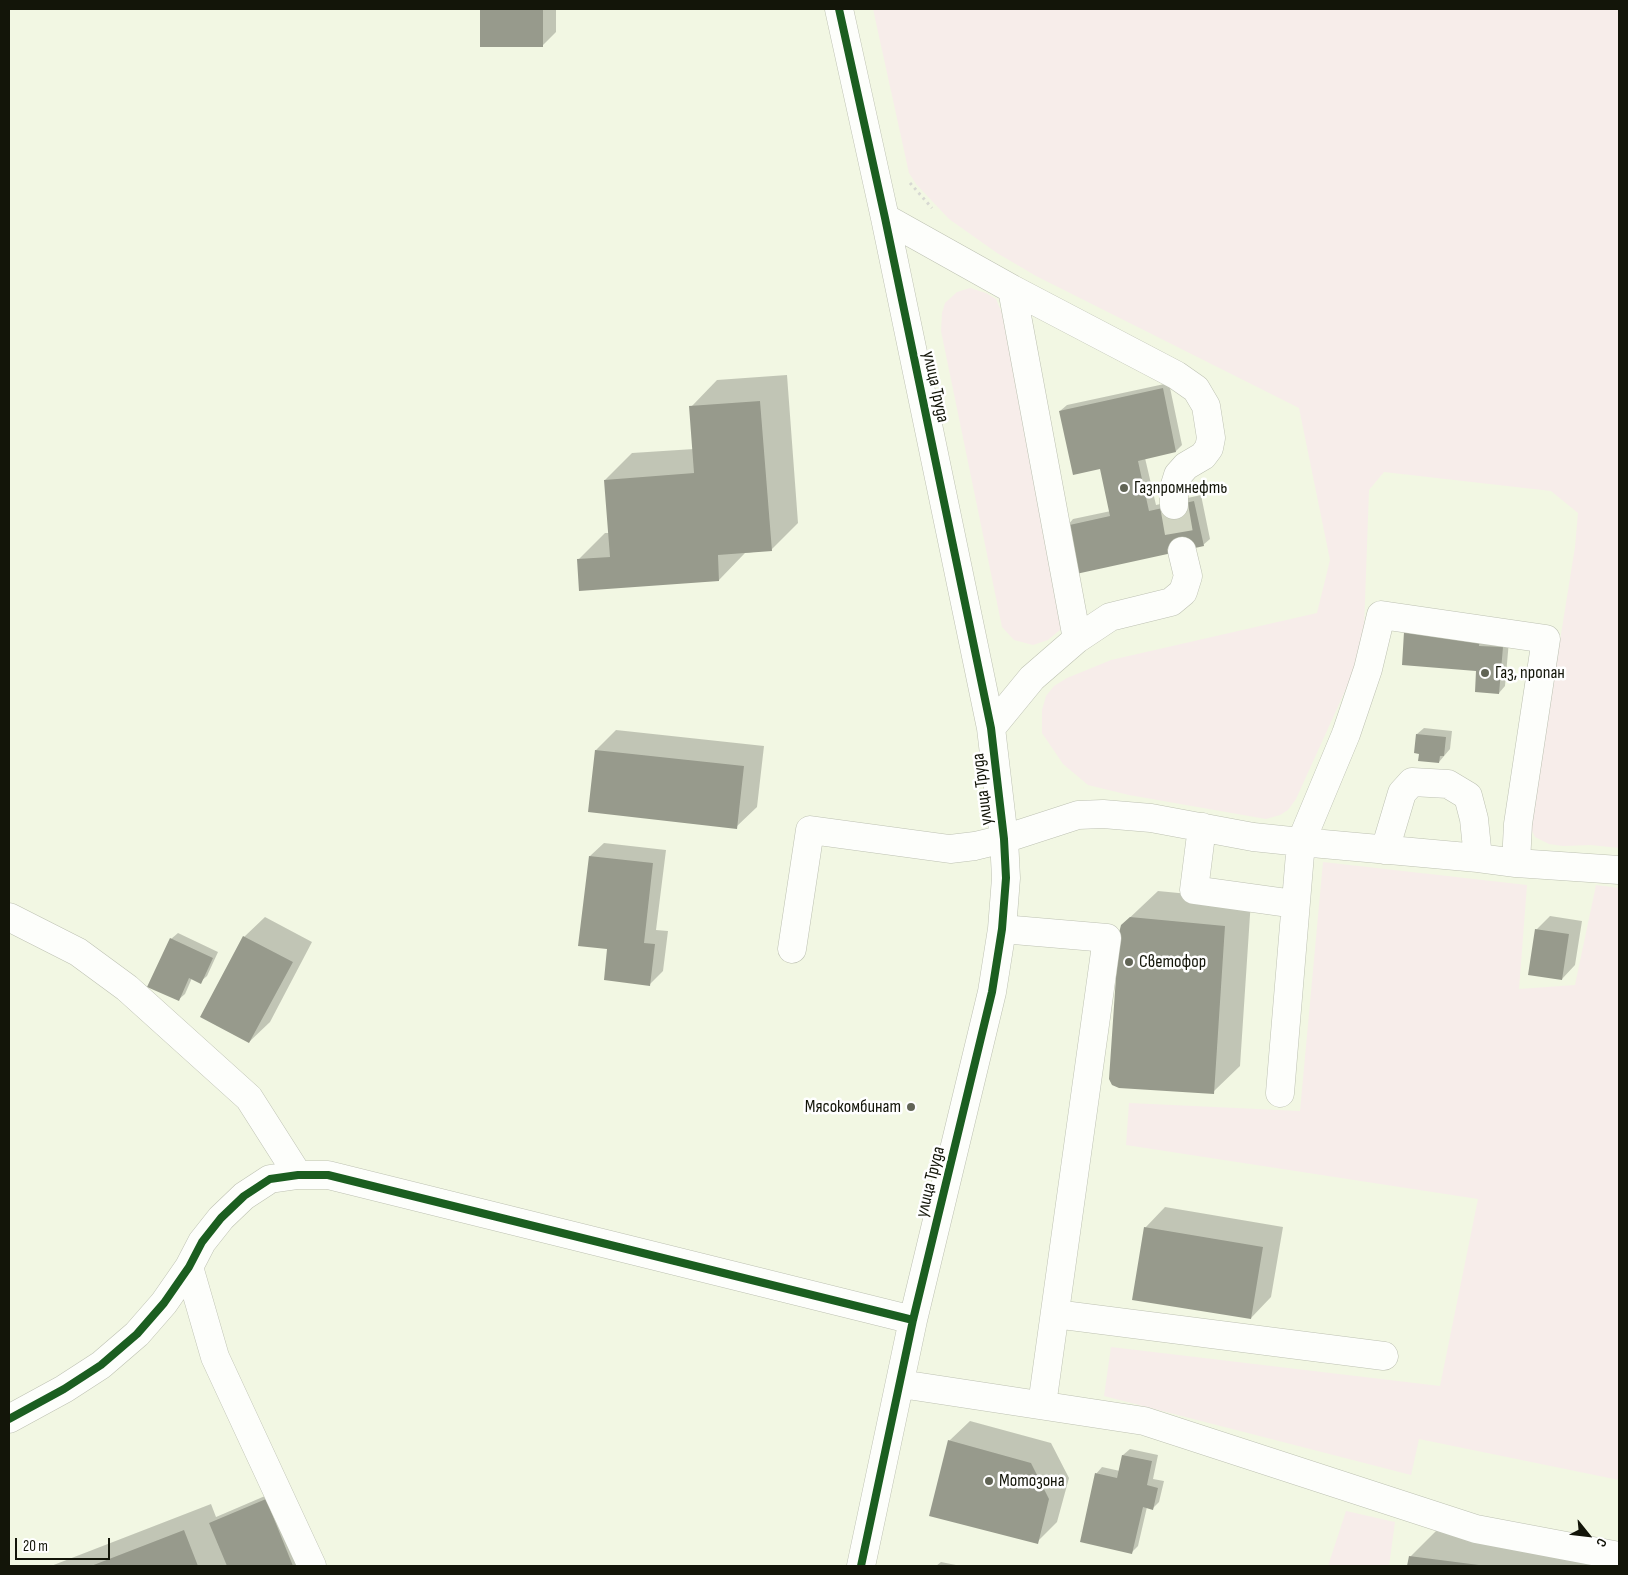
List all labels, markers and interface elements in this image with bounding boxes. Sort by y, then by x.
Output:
street label: улица Труда [917,349,953,425]
place label: Газпромнефть [1134,477,1227,499]
marker: Газпромнефть [1118,482,1130,494]
place label: Газ, пропан [1495,662,1565,684]
marker: Газ, пропан [1479,667,1491,679]
street label: улица Труда [968,752,998,826]
place label: Светофор [1139,951,1206,973]
marker: Светофор [1123,956,1135,968]
place label: Мясокомбинат [805,1096,901,1118]
marker: Мясокомбинат [905,1101,917,1113]
street label: улица Труда [912,1144,950,1220]
place label: Мотозона [999,1470,1065,1492]
marker: Мотозона [983,1475,995,1487]
north arrow [1563,1510,1613,1560]
scale bar [18,1528,112,1560]
text: С [1592,1535,1611,1550]
text: 20 m [23,1537,48,1556]

